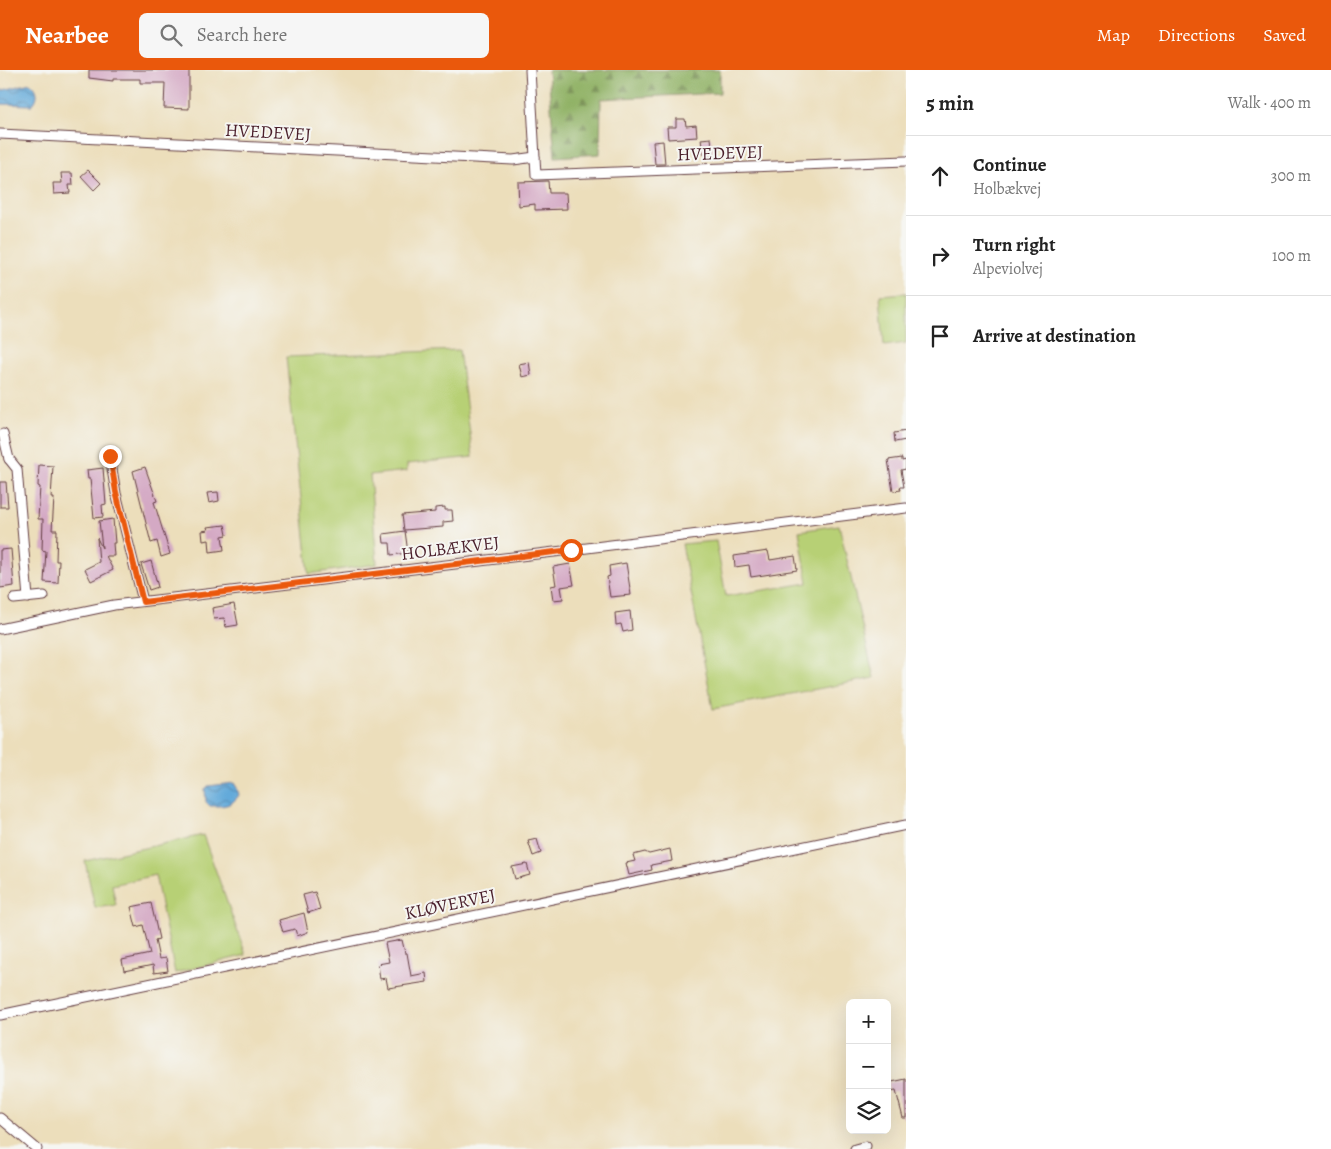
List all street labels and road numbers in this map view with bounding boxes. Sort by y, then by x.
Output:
street label: HVEDEVEJ [224,118,312,146]
street label: HVEDEVEJ [677,140,763,166]
street label: HOLBÆKVEJ [399,530,501,566]
street label: KLØVERVEJ [403,883,497,925]

